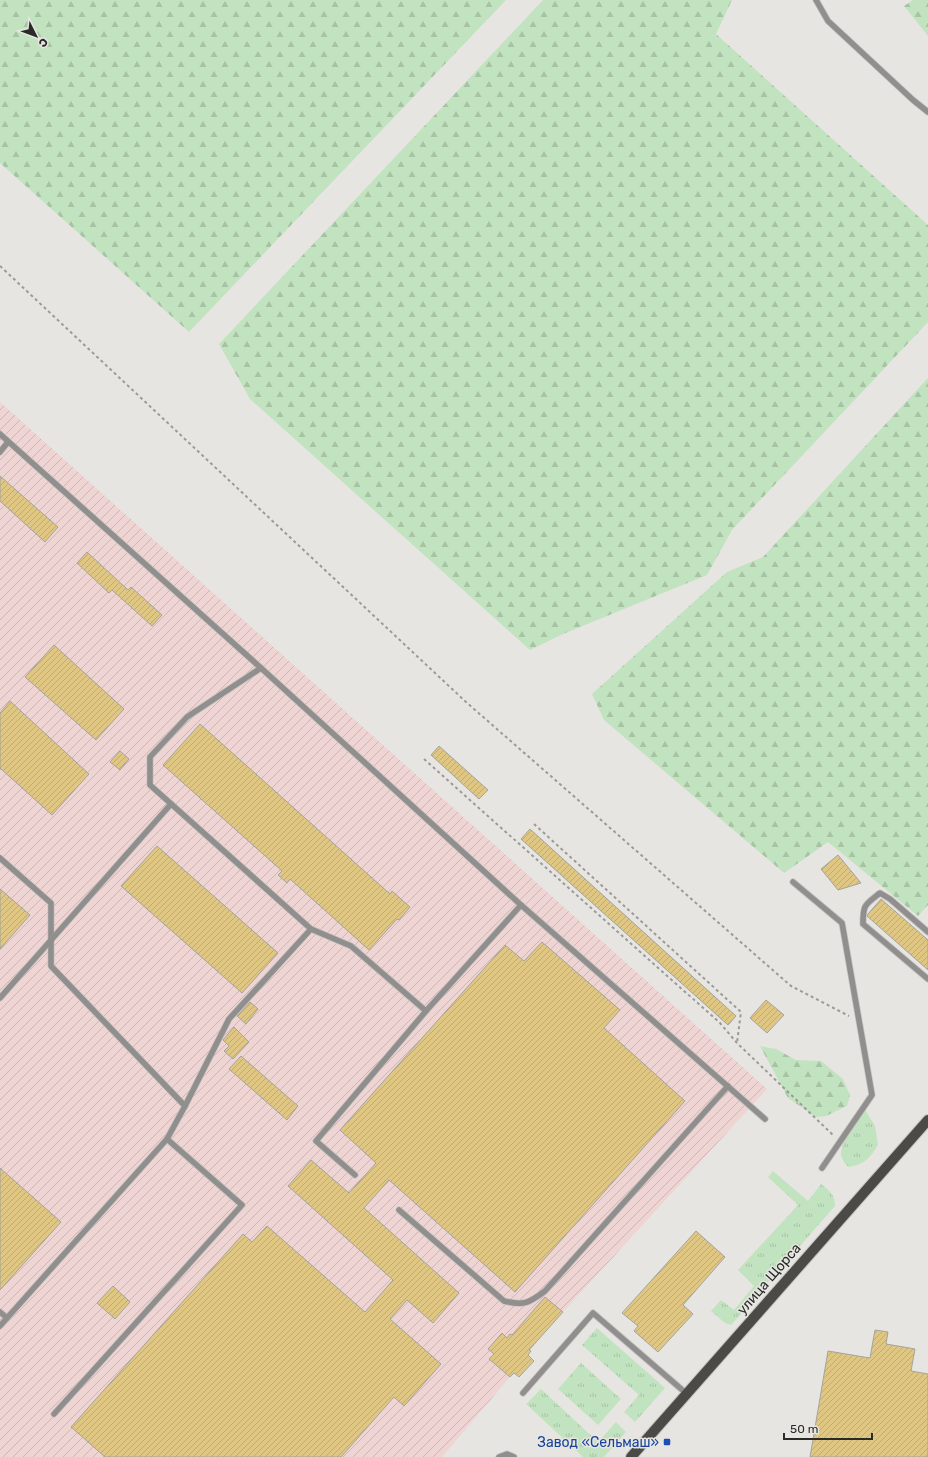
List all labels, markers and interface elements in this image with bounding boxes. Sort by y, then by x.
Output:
north arrow [16,16,56,56]
text: С [35,35,50,50]
street label: улица Щорса [733,1240,805,1318]
scale bar [784,1415,872,1441]
text: 50 m [790,1422,818,1436]
place label: Завод «Сельмаш» [537,1434,659,1451]
marker: Завод «Сельмаш» [662,1437,672,1447]

